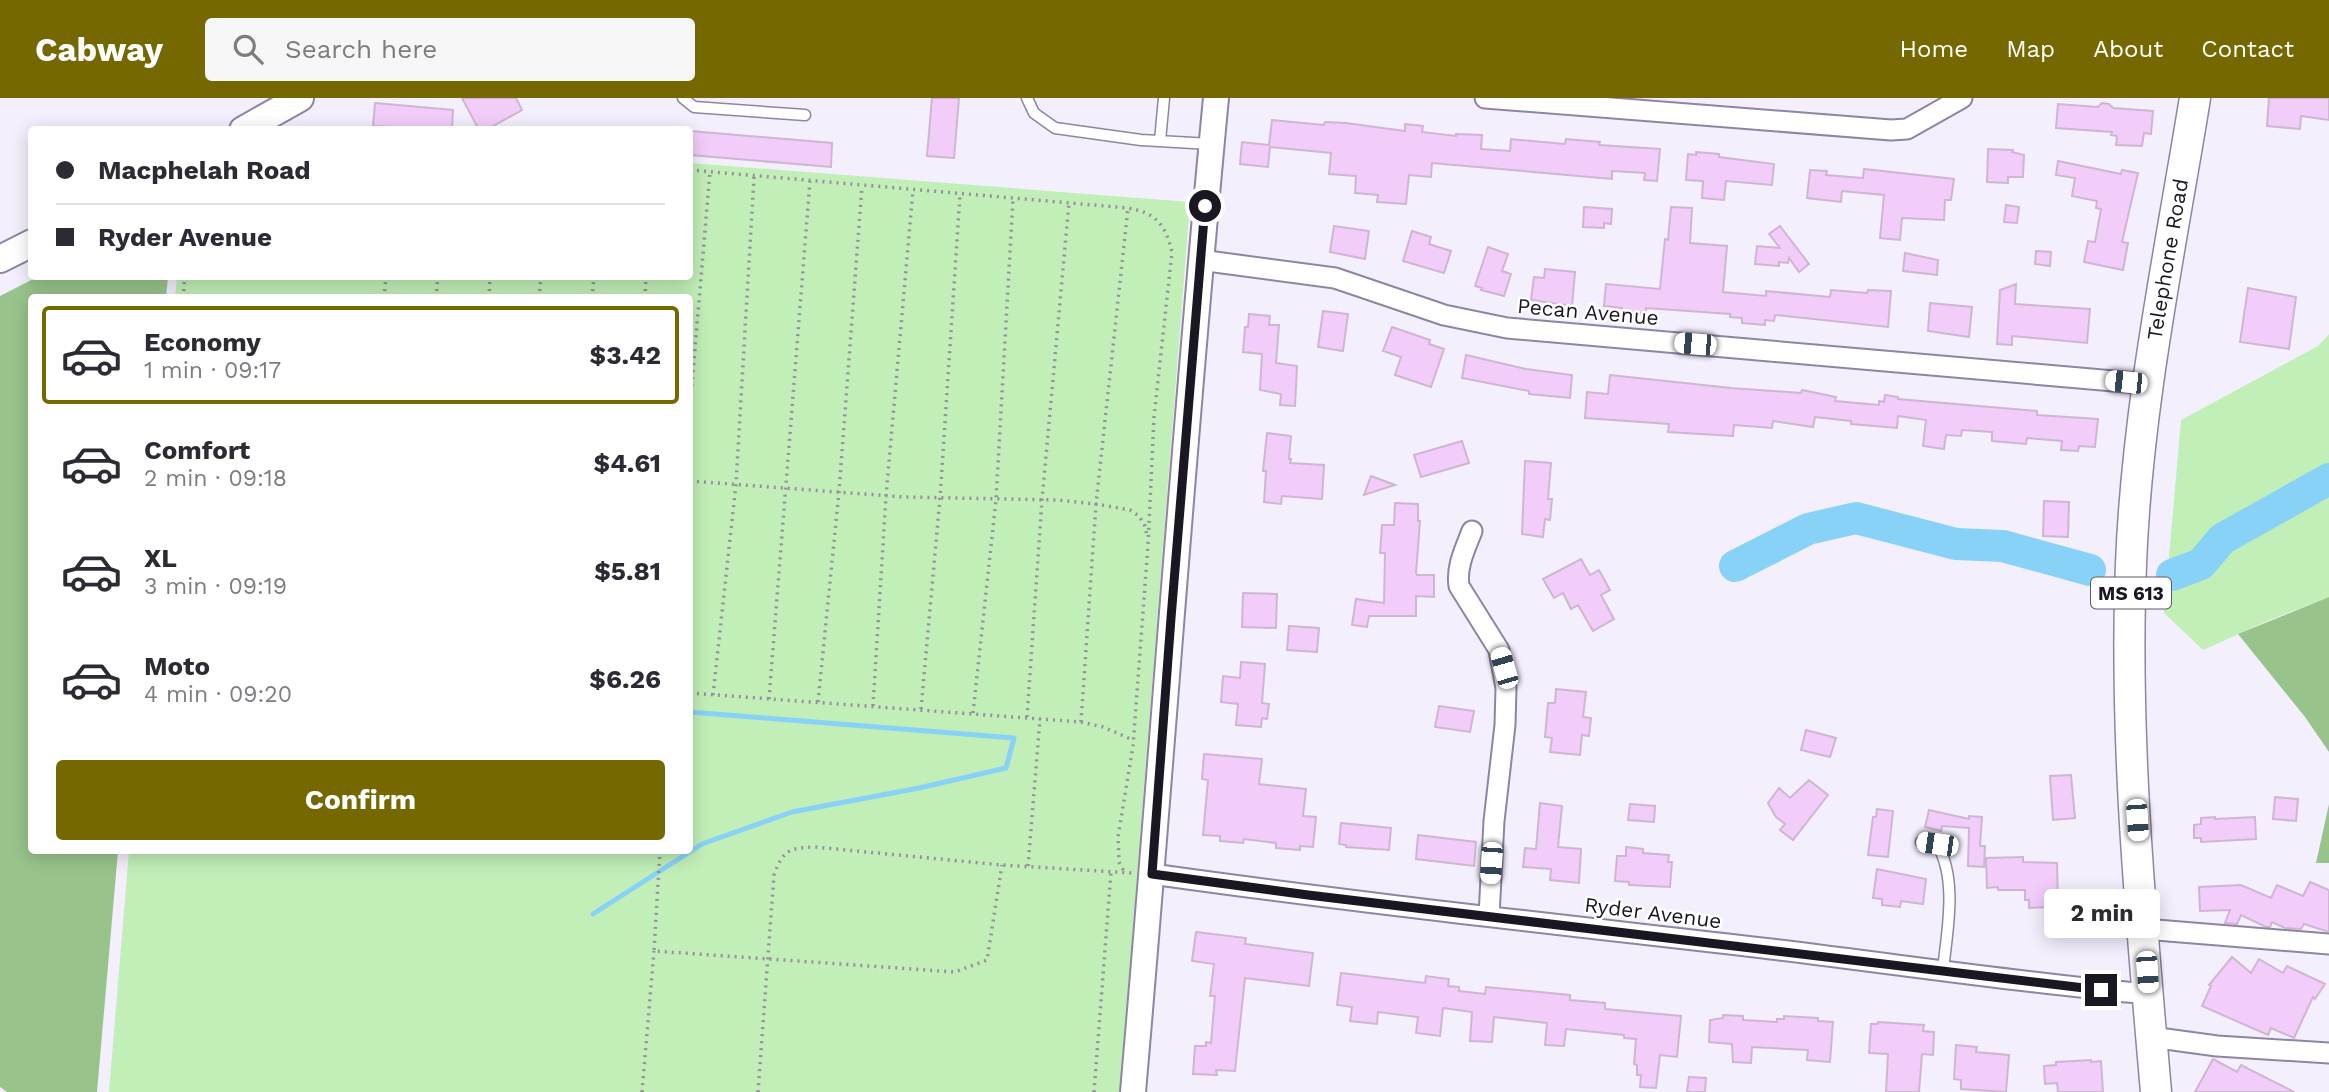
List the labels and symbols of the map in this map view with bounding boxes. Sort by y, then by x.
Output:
street label: Telephone Road [2141,177,2193,342]
route start [1189,190,1221,222]
street label: Pecan Avenue [1516,293,1660,330]
car [1674,332,1717,356]
car [2105,369,2148,395]
road number: MS 613 [2091,578,2171,608]
car [1489,645,1520,691]
car [2126,798,2149,842]
car [1915,831,1960,857]
car [1480,841,1503,885]
callout: 2 min [2043,888,2159,938]
street label: Ryder Avenue [1583,892,1723,933]
car [2136,950,2159,994]
route end [2085,974,2117,1006]

